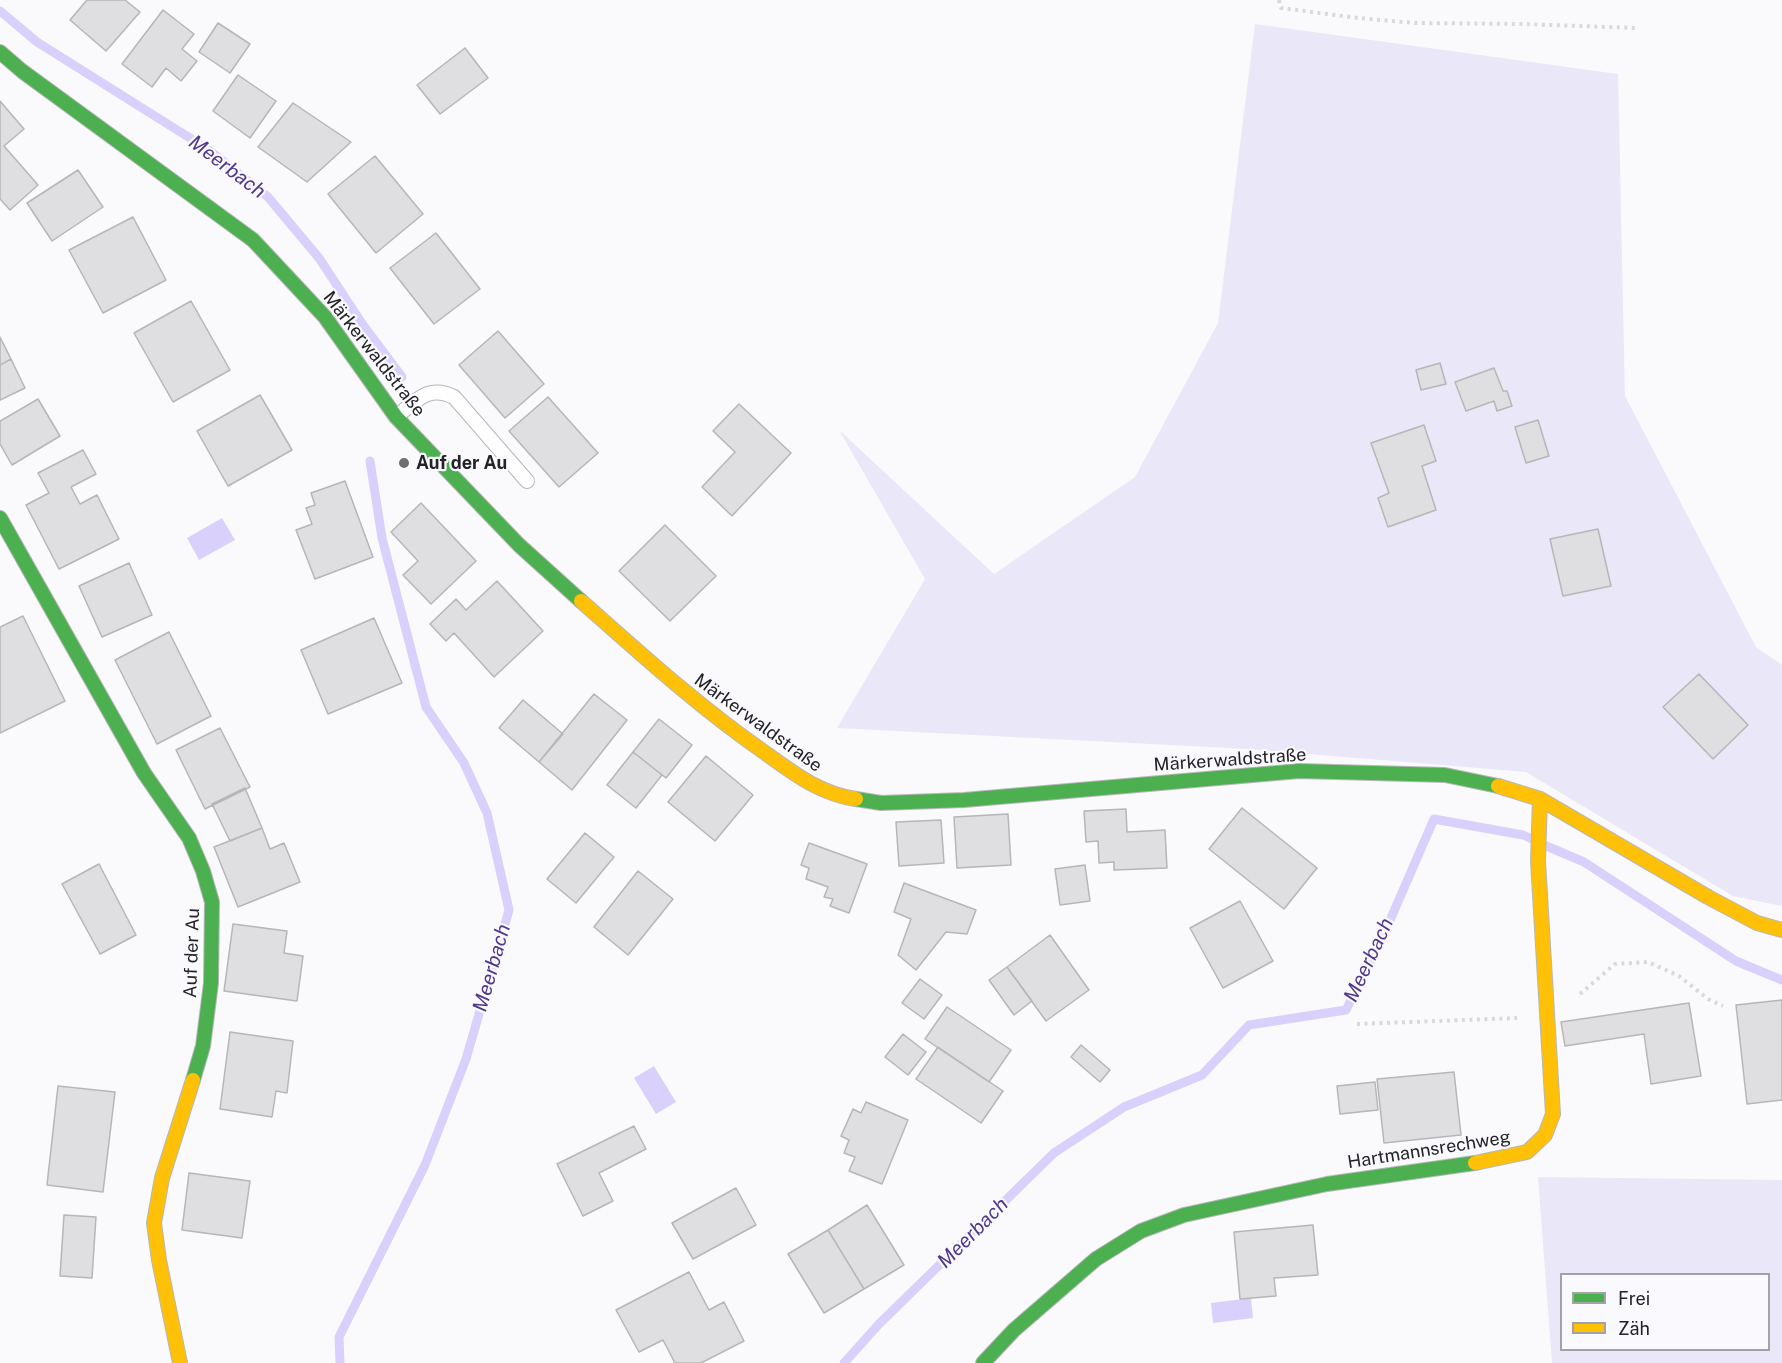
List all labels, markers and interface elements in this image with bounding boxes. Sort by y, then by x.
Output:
water label: Meerbach [184,130,270,204]
street label: Märkerwaldstraße [318,287,430,421]
place label: Auf der Au [416,452,507,474]
marker: Auf der Au [397,456,411,470]
street label: Märkerwaldstraße [690,669,826,777]
street label: Märkerwaldstraße [1153,744,1307,776]
street label: Auf der Au [180,908,204,998]
water label: Meerbach [1339,914,1399,1006]
water label: Meerbach [468,921,516,1015]
street label: Hartmannsrechweg [1346,1126,1512,1174]
water label: Meerbach [933,1193,1013,1273]
legend [1560,1273,1770,1351]
text: Frei [1618,1288,1650,1309]
text: Zäh [1618,1318,1650,1339]

